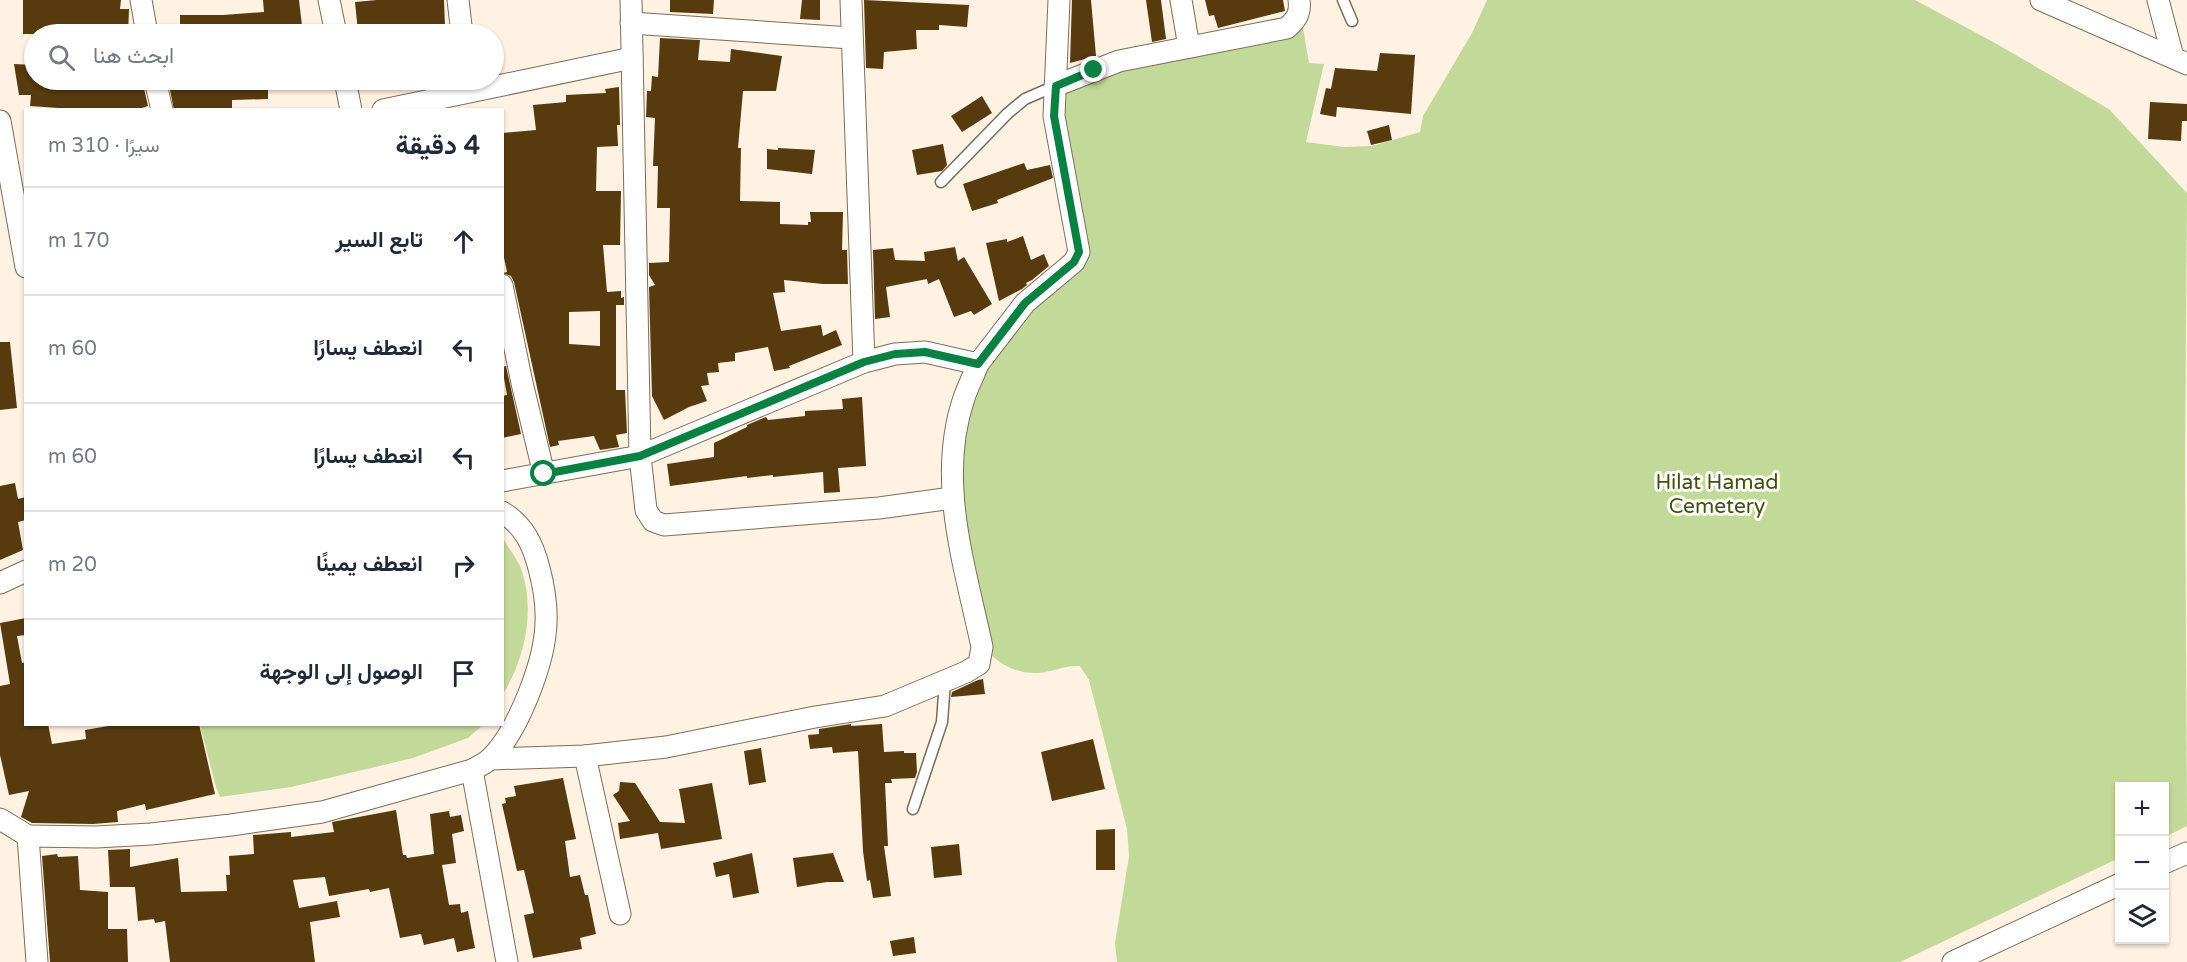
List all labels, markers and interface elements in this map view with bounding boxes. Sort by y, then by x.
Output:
search box [24,24,504,90]
icon: search [45,41,78,74]
text: ابحث هنا [93,43,174,69]
route end [1080,56,1106,82]
text: 4 دقيقة [396,130,480,161]
text: سيرًا · 310 m [48,134,160,158]
icon: ahead [447,225,480,258]
text: تابع السير [335,227,423,253]
text: 170 m [48,229,109,253]
icon: left [447,333,480,366]
text: انعطف يسارًا [313,335,423,361]
text: 60 m [48,337,97,361]
icon: left [447,441,480,474]
text: انعطف يسارًا [313,443,423,469]
text: 60 m [48,445,97,469]
route start [530,460,556,486]
park label: Hilat Hamad Cemetery [1655,470,1779,519]
icon: right [447,549,480,582]
text: انعطف يمينًا [316,551,423,577]
text: 20 m [48,553,97,577]
icon: arrive [447,657,480,690]
text: الوصول إلى الوجهة [259,659,423,685]
map controls [2115,782,2169,944]
button: + [2115,782,2169,836]
button: − [2115,836,2169,890]
button: layers [2115,890,2169,944]

